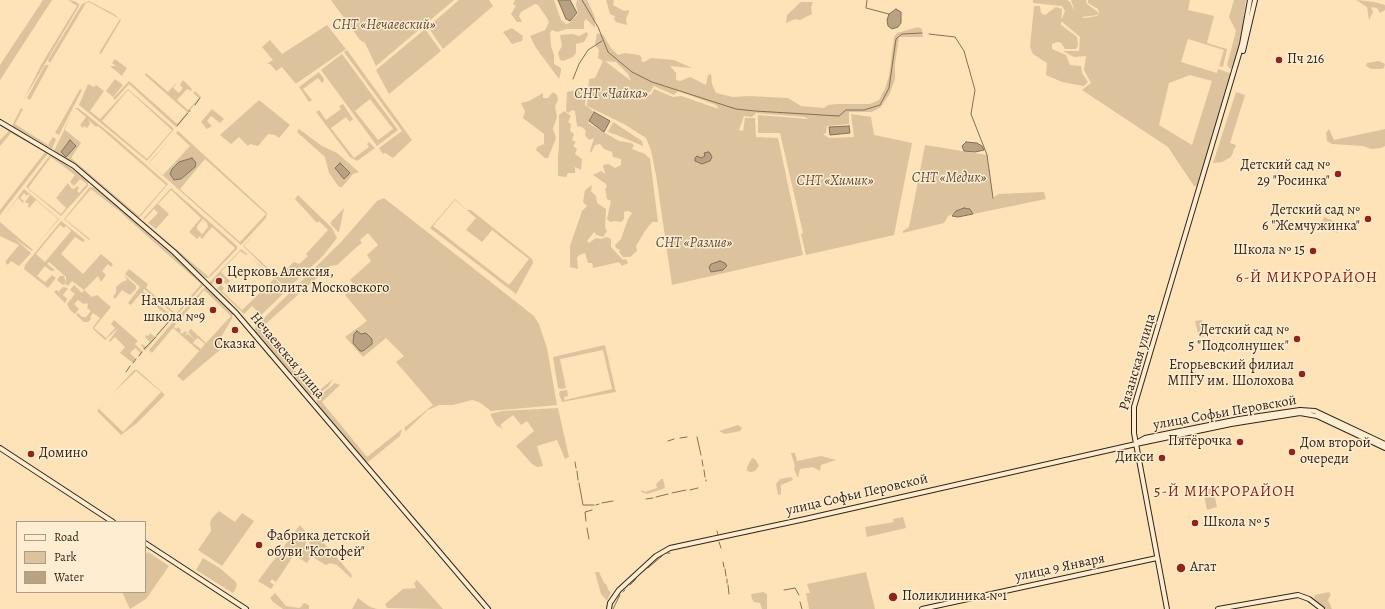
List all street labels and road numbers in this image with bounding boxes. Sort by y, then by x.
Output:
street label: Нечаевская улица [246,309,328,403]
street label: Рязанская улица [1116,312,1160,412]
street label: улица Софьи Перовской [1152,392,1298,434]
street label: улица Софьи Перовской [784,470,930,520]
street label: улица 9 Января [1014,550,1106,586]

